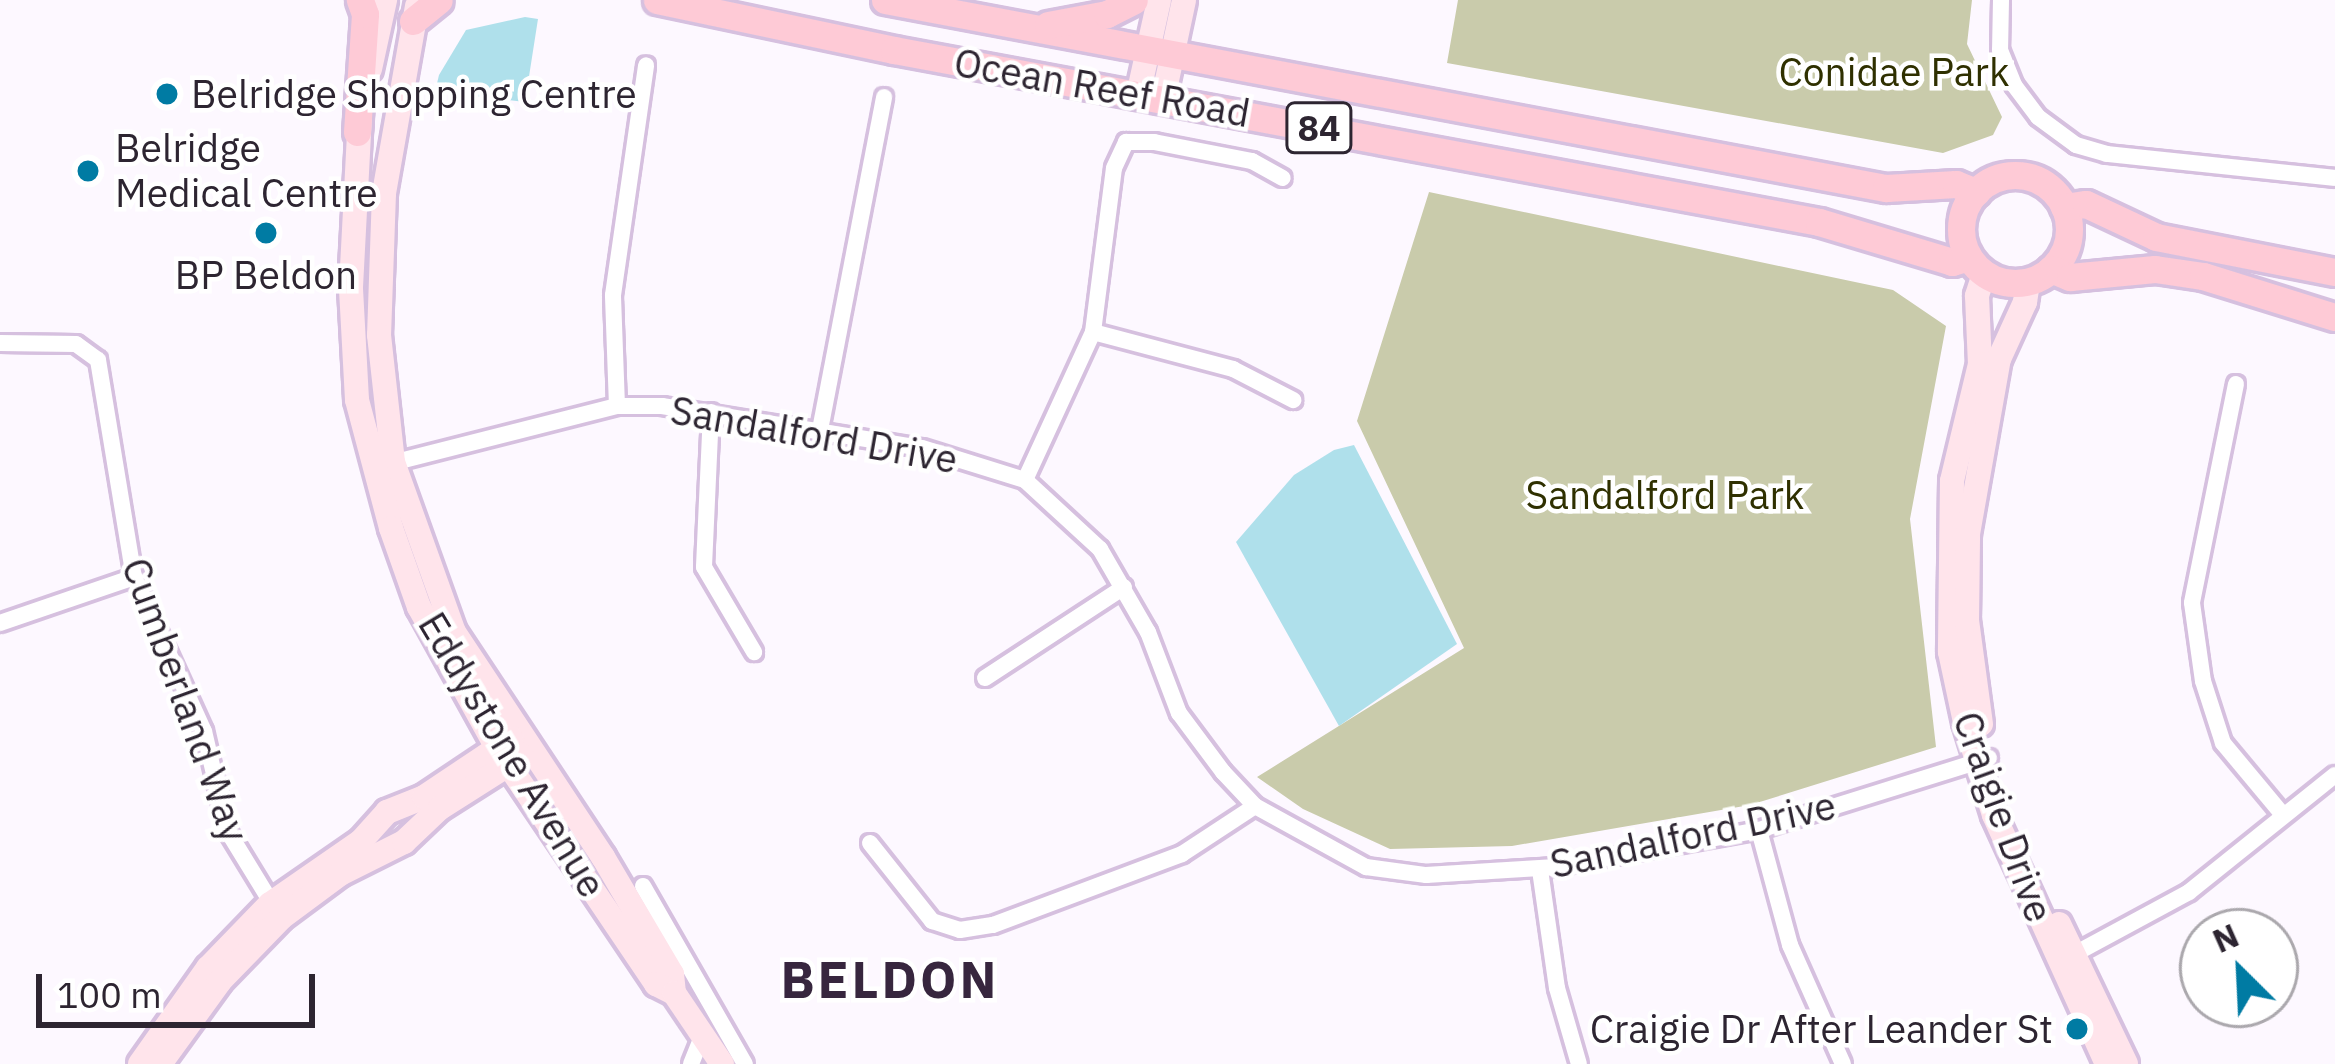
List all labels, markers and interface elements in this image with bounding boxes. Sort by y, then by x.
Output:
street label: Ocean Reef Road [951,39,1253,137]
park label: Conidae Park [1779,49,2009,95]
place label: Belridge Shopping Centre [191,71,637,117]
marker: Belridge Shopping Centre [154,81,180,107]
road number: 84 [1283,98,1355,158]
place label: Belridge Medical Centre [115,126,378,217]
marker: Belridge Medical Centre [72,155,104,187]
marker: BP Beldon [253,220,279,246]
place label: BP Beldon [175,252,357,298]
street label: Sandalford Drive [667,387,961,483]
park label: Sandalford Park [1526,472,1804,518]
street label: Cumberland Way [112,552,258,848]
street label: Eddystone Avenue [409,604,615,906]
street label: Craigie Drive [1943,705,2063,929]
street label: Sandalford Drive [1546,782,1840,888]
north arrow [2179,908,2299,1028]
text: N [2206,913,2245,962]
district label: BELDON [781,948,999,1010]
scale bar [42,950,321,1024]
text: 100 m [57,971,162,1018]
place label: Craigie Dr After Leander St [1590,1006,2053,1052]
marker: Craigie Dr After Leander St [2064,1016,2090,1042]

